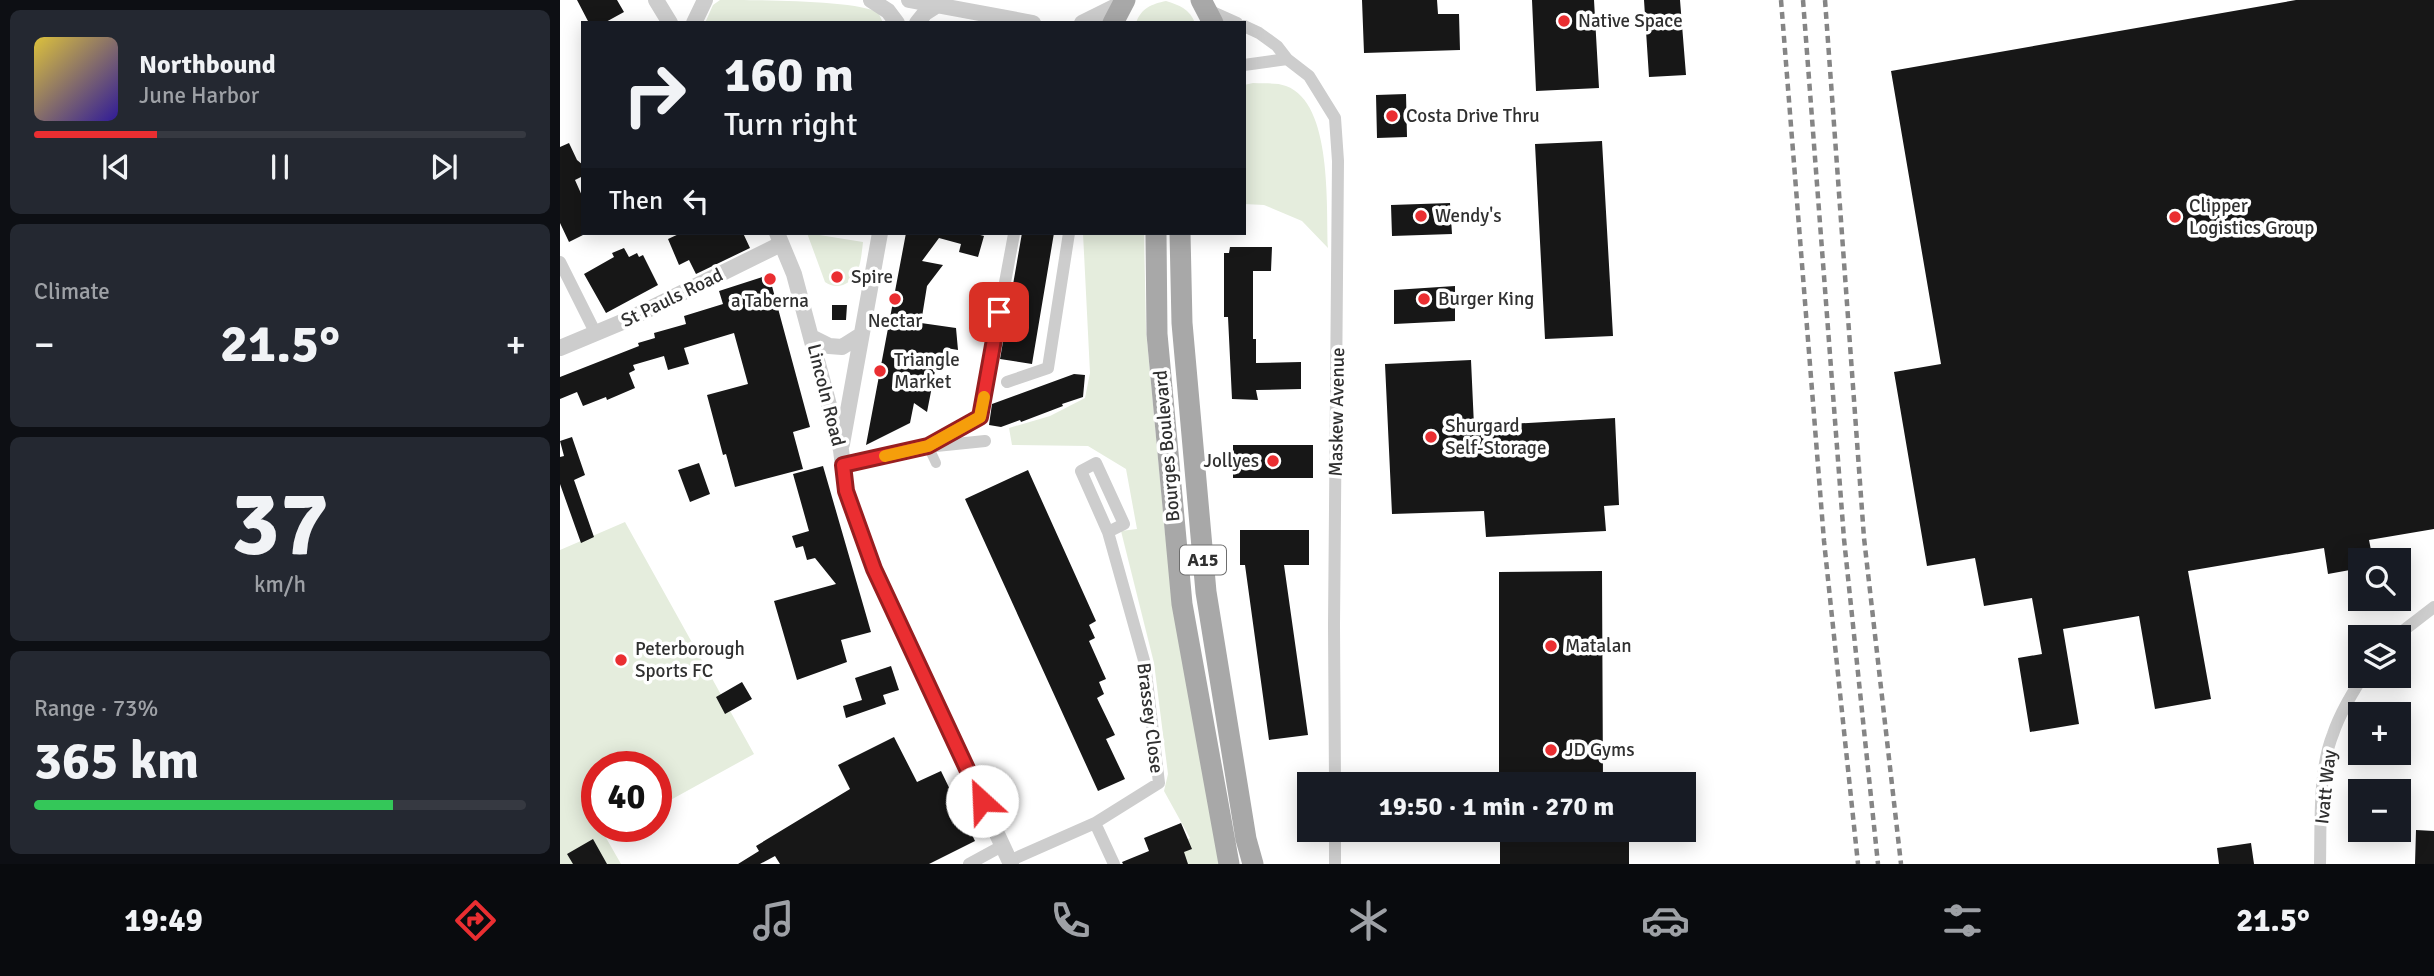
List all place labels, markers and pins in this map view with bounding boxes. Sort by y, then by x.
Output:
place label: Native Space [1578,9,1683,33]
marker: Native Space [1556,13,1572,29]
place label: Costa Drive Thru [1406,104,1540,128]
marker: Costa Drive Thru [1384,108,1400,124]
place label: Clipper Logistics Group [2189,194,2314,240]
place label: Wendy's [1435,204,1501,228]
marker: Wendy's [1413,208,1429,224]
marker: Clipper Logistics Group [2167,209,2183,225]
place label: Spire [851,265,893,289]
marker: Spire [829,269,845,285]
marker: a Taberna [762,271,778,287]
pin [969,282,1029,342]
place label: Burger King [1438,287,1534,311]
place label: a Taberna [731,289,809,313]
marker: Nectar [887,291,903,307]
marker: Burger King [1416,291,1432,307]
place label: Nectar [868,309,922,333]
place label: Triangle Market [894,348,960,394]
marker: Triangle Market [872,363,888,379]
place label: Shurgard Self-Storage [1445,414,1546,460]
marker: Shurgard Self-Storage [1423,429,1439,445]
place label: Jollyes [1203,449,1259,473]
marker: Jollyes [1265,453,1281,469]
place label: Matalan [1565,634,1632,658]
place label: Peterborough Sports FC [635,637,745,683]
marker: Matalan [1543,638,1559,654]
marker: Peterborough Sports FC [613,652,629,668]
place label: JD Gyms [1565,738,1634,762]
marker: JD Gyms [1543,742,1559,758]

